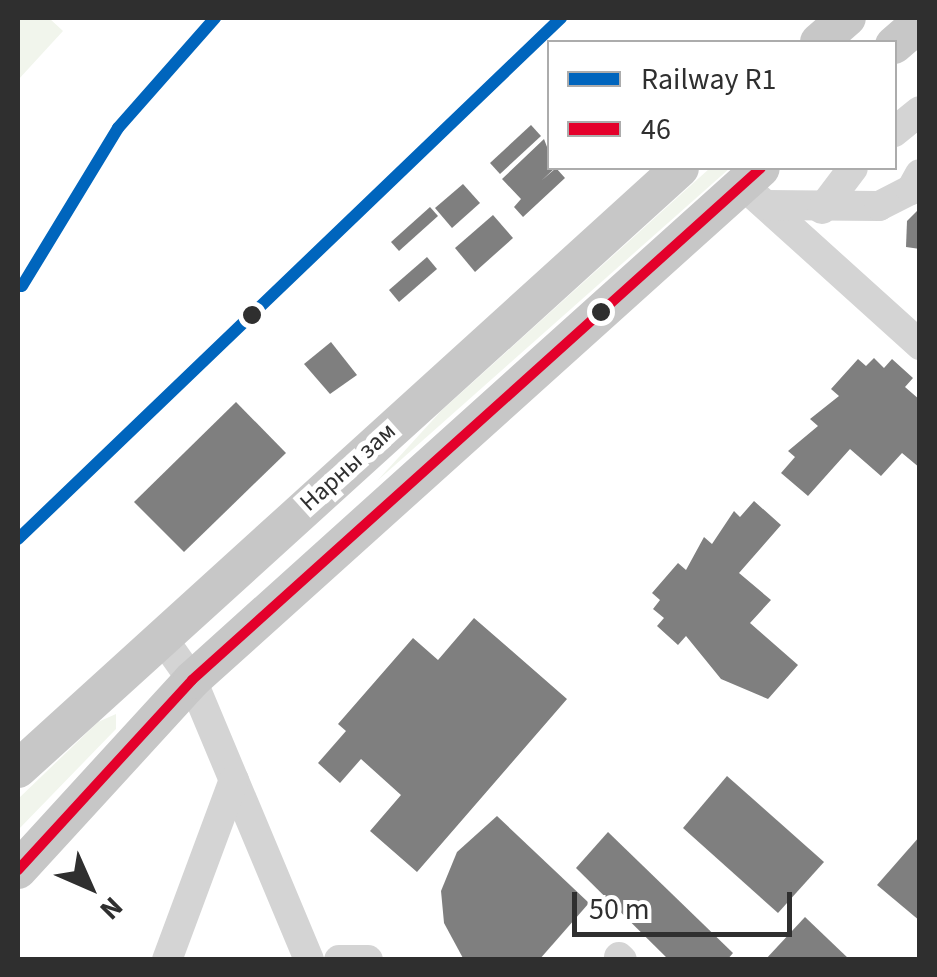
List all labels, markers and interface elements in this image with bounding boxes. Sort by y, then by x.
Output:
legend [547,40,897,170]
text: Railway R1 [641,58,777,101]
text: 46 [641,108,671,151]
unlabelled marker [237,300,267,330]
unlabelled marker [591,302,611,322]
street label: Нарны зам [294,416,402,518]
north arrow [40,837,140,937]
scale bar [577,872,797,934]
text: N [90,887,132,929]
text: 50 m [589,888,650,931]

